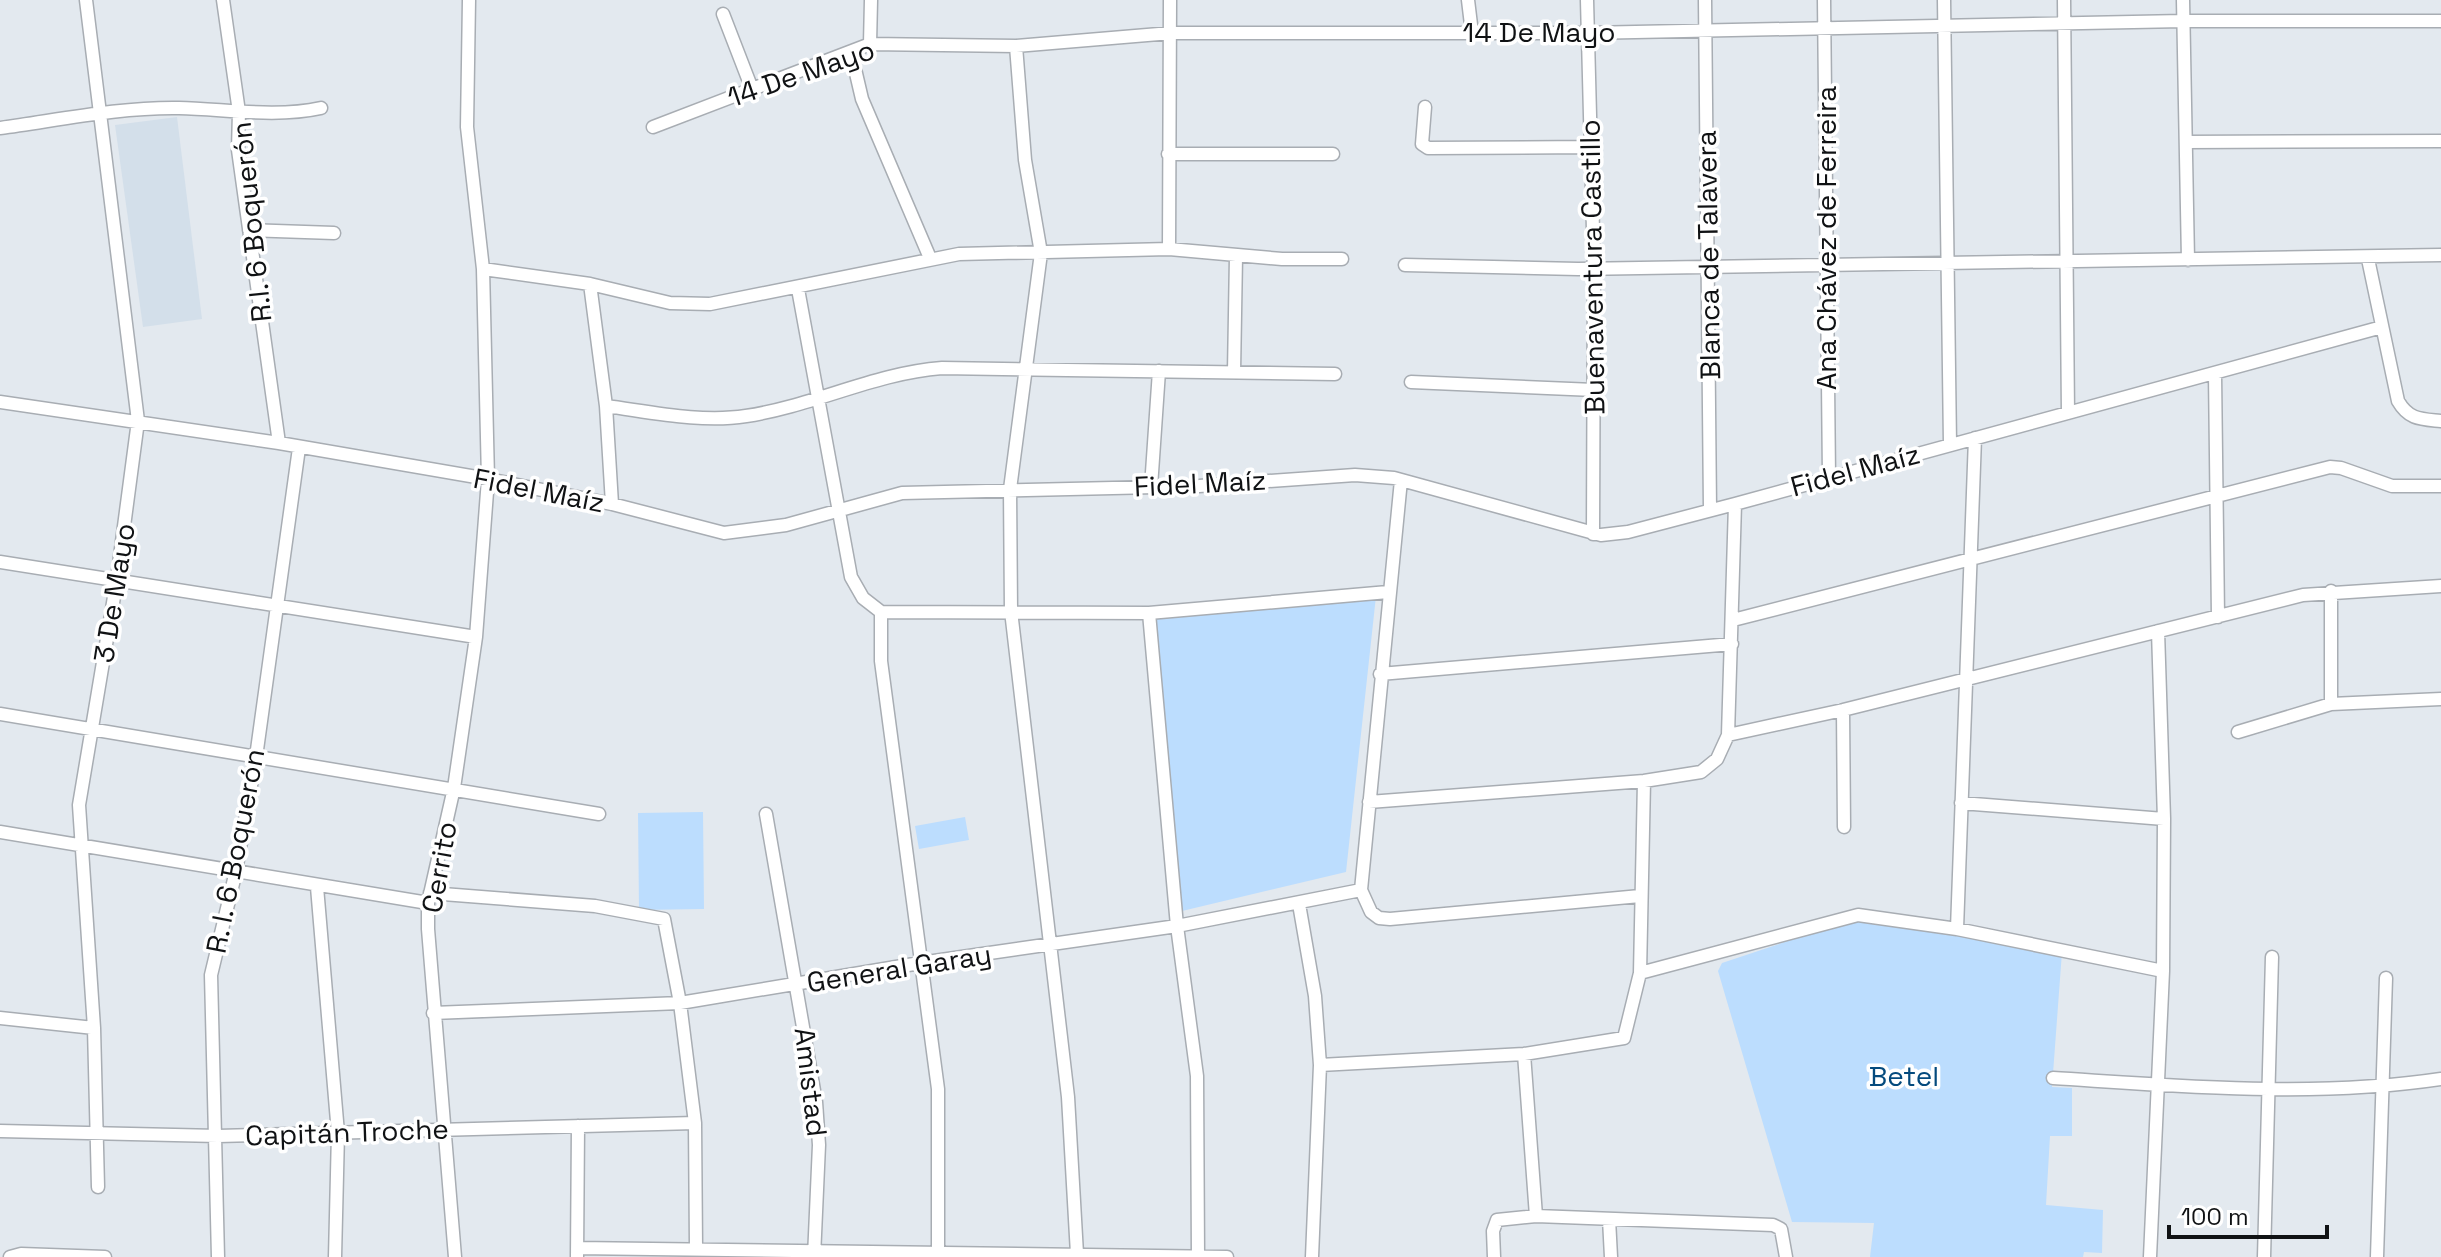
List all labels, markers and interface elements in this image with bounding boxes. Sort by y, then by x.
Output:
street label: 14 De Mayo [1462,14,1616,50]
street label: 14 De Mayo [723,31,879,115]
street label: Ana Chávez de Ferreira [1808,86,1844,390]
street label: Buenaventura Castillo [1571,119,1613,415]
street label: R.I. 6 Boquerón [223,120,279,324]
street label: Blanca de Talavera [1688,130,1728,380]
street label: Fidel Maíz [1786,435,1924,505]
street label: Fidel Maíz [471,460,607,520]
street label: Fidel Maíz [1133,462,1267,504]
street label: 3 De Mayo [85,521,143,665]
street label: R. I. 6 Boquerón [198,746,272,956]
street label: Cerrito [413,818,465,916]
street label: General Garay [804,936,994,1000]
street label: Amistad [786,1025,836,1139]
park label: Betel [1869,1058,1939,1094]
street label: Capitán Troche [245,1110,449,1154]
scale bar [2169,1189,2327,1239]
text: 100 m [2181,1201,2249,1232]

